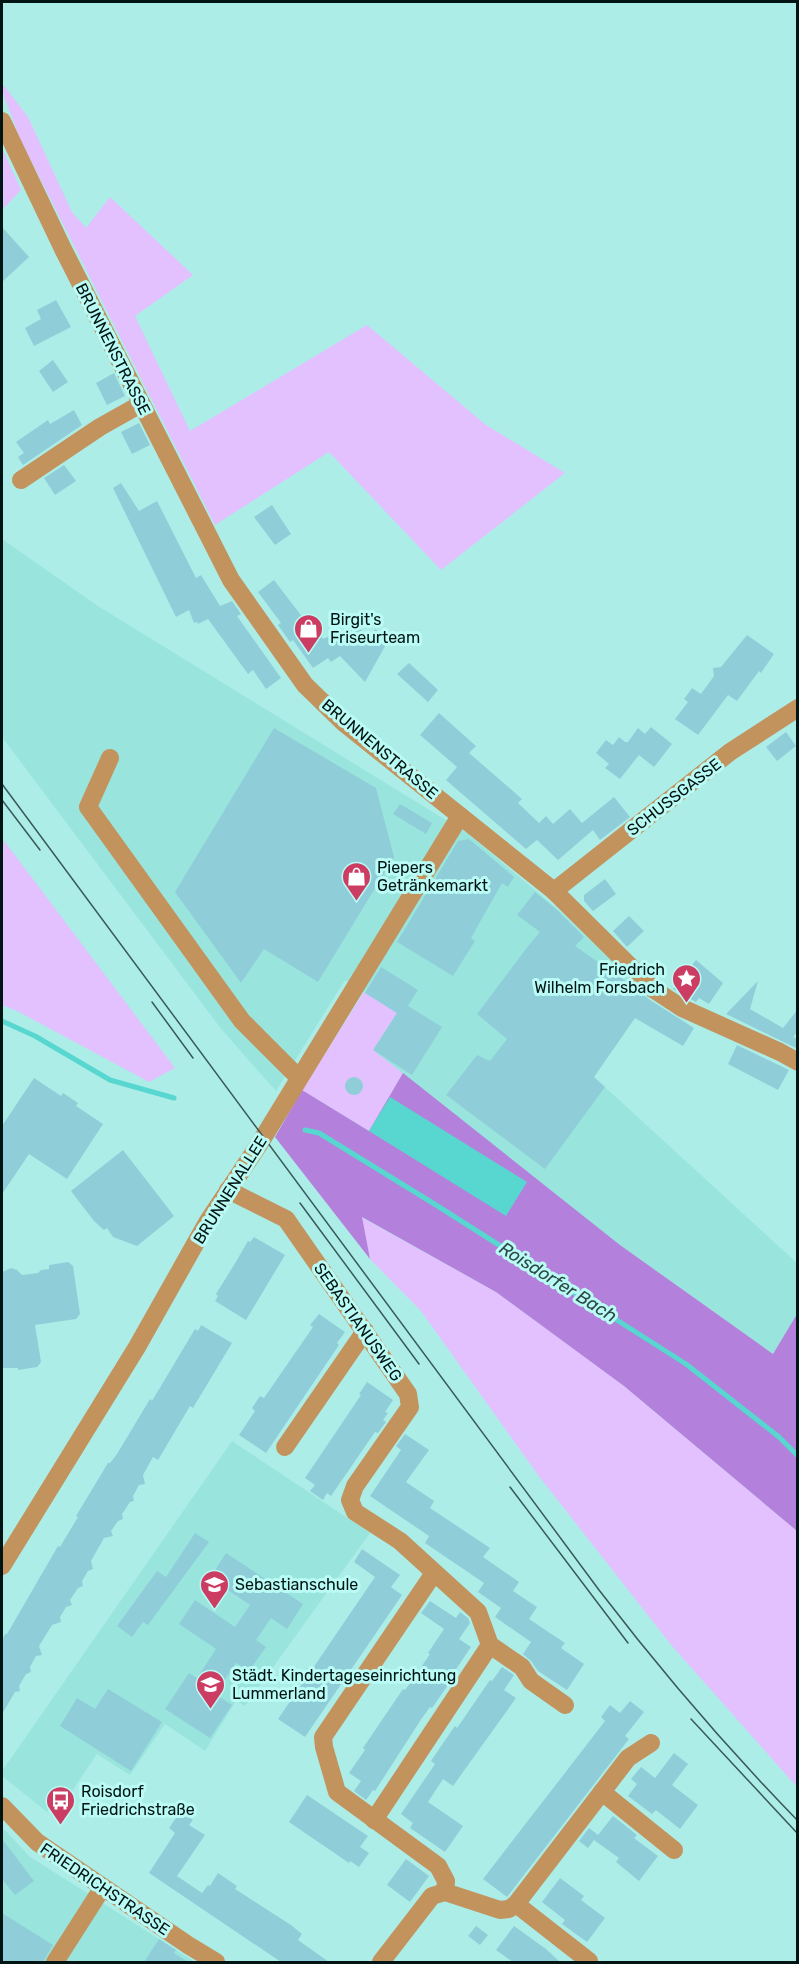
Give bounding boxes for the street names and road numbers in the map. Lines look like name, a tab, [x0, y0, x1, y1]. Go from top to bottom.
street label: BRUNNENSTRASSE	[72, 280, 154, 418]
street label: BRUNNENSTRASSE	[318, 695, 442, 803]
street label: SCHUSSGASSE	[623, 754, 725, 840]
street label: BRUNNENALLEE	[189, 1133, 271, 1247]
street label: SEBASTIANUSWEG	[310, 1259, 406, 1385]
street label: FRIEDRICHSTRASSE	[37, 1839, 173, 1939]

